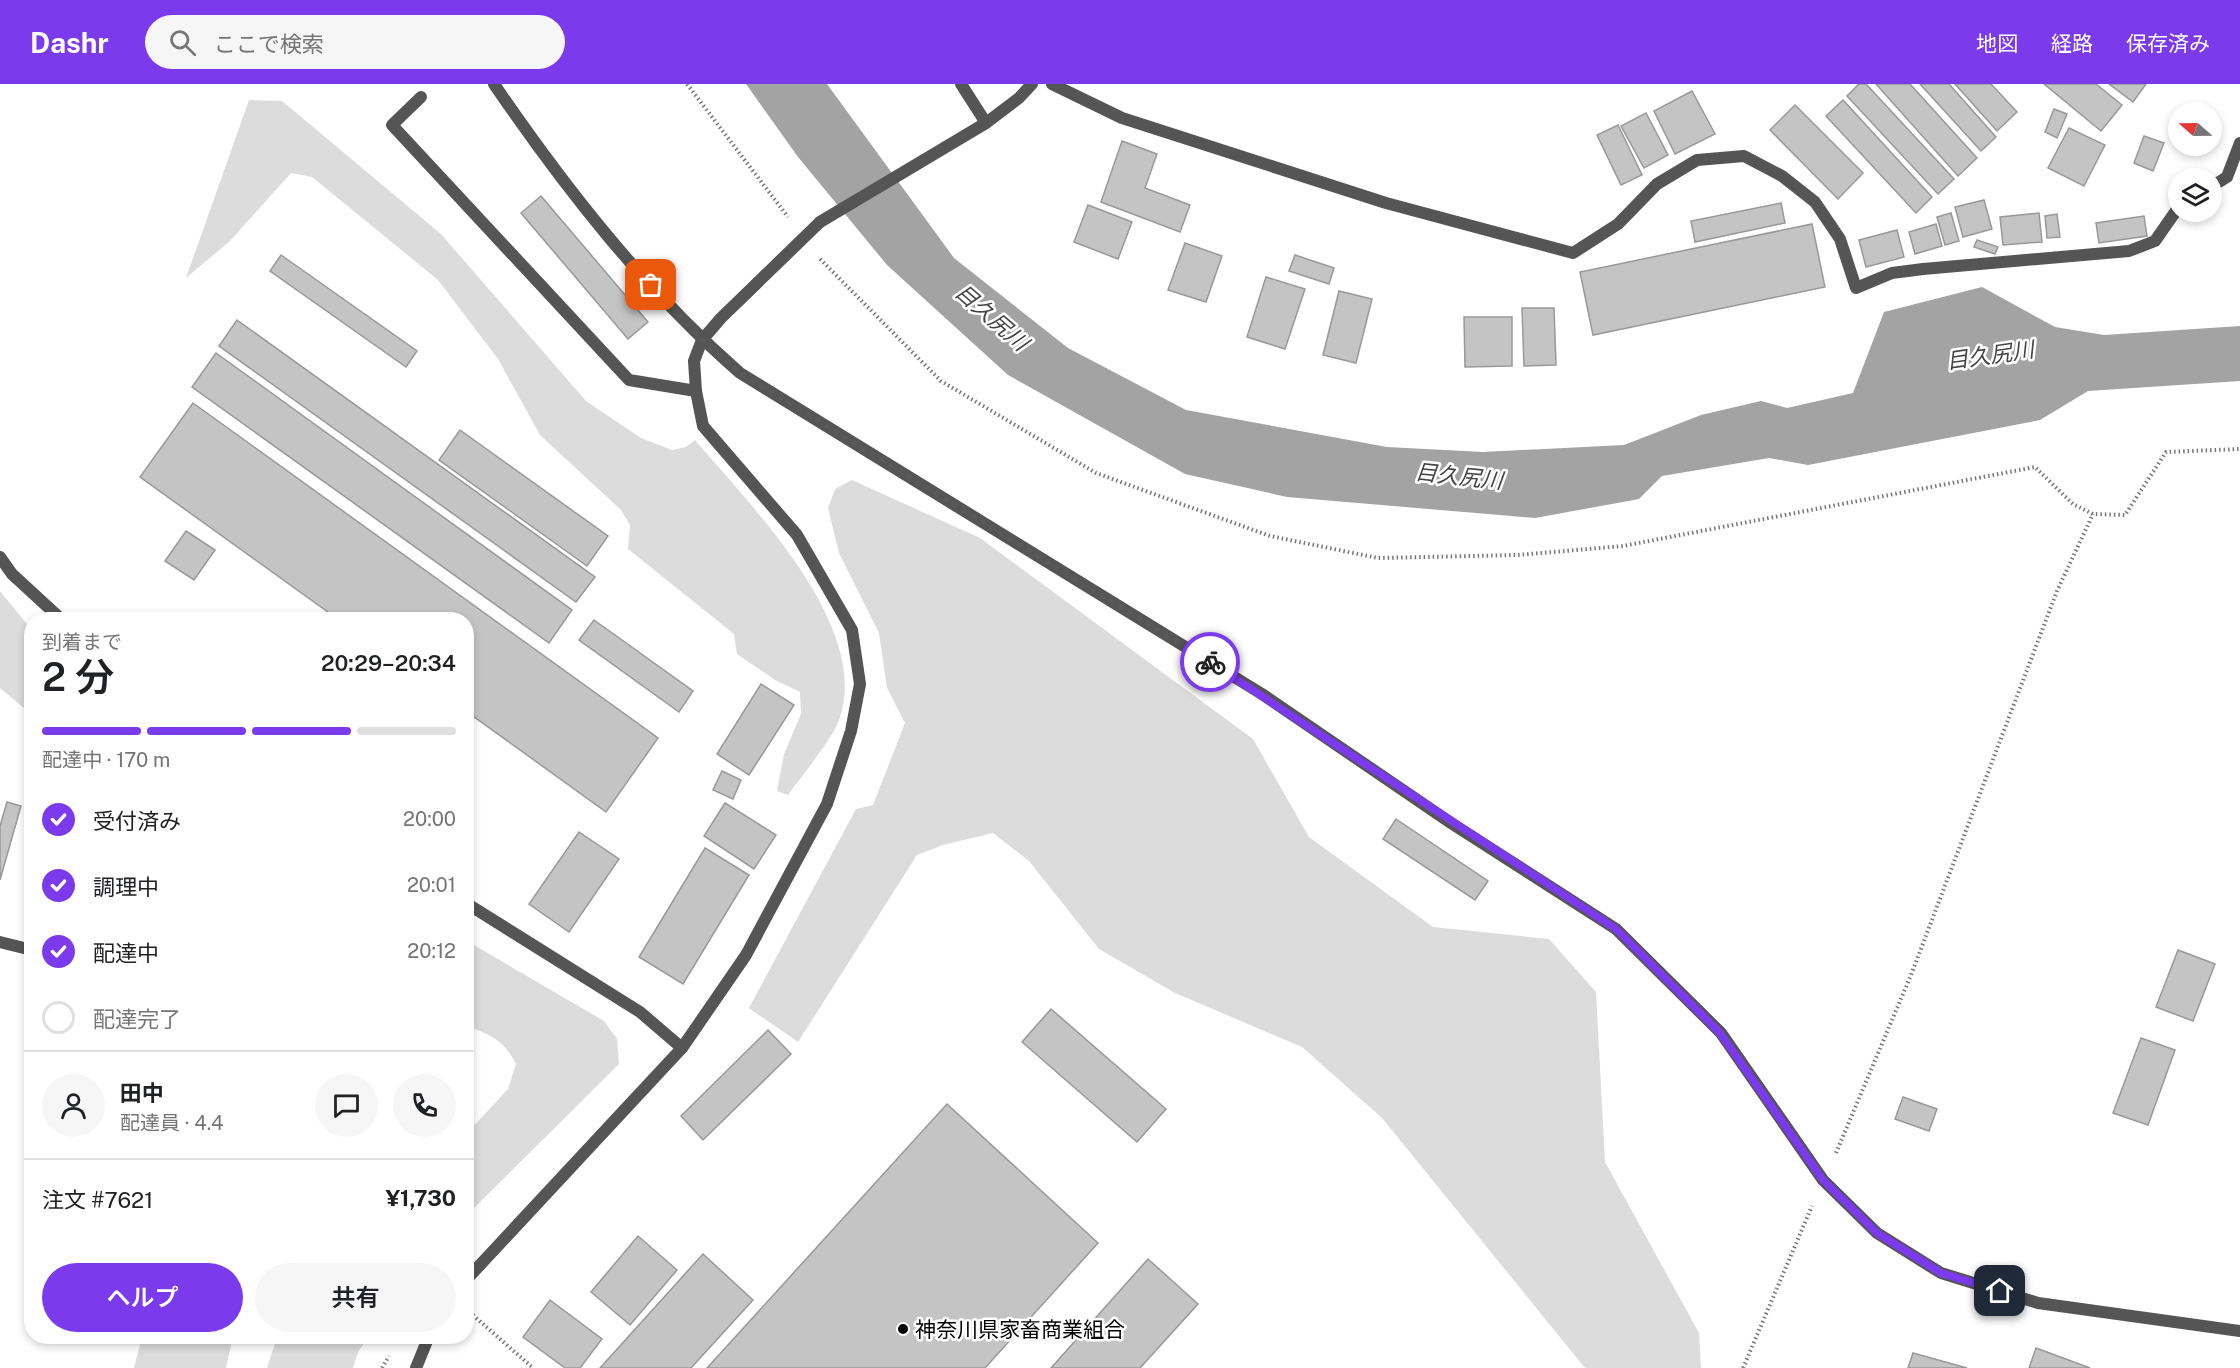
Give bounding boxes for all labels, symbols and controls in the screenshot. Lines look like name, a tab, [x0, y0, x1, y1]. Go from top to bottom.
search box	[145, 15, 565, 69]
text: Dashr	[30, 26, 109, 59]
icon: search	[166, 26, 199, 59]
text: ここで検索	[214, 31, 324, 57]
text: 地図	[1976, 31, 2018, 56]
text: 経路	[2051, 31, 2093, 56]
text: 保存済み	[2126, 31, 2210, 56]
north arrow	[2168, 102, 2222, 156]
map controls	[2168, 102, 2222, 222]
button: layers	[2168, 168, 2222, 222]
pin	[625, 259, 676, 310]
icon: bag	[634, 268, 667, 301]
water label: 目久尻川	[950, 278, 1035, 357]
water label: 目久尻川	[1945, 336, 2037, 374]
water label: 目久尻川	[1414, 458, 1506, 494]
text: 到着まで	[42, 630, 122, 654]
courier	[1180, 632, 1240, 692]
icon: bike	[1194, 646, 1227, 679]
text: 20:29–20:34	[321, 650, 456, 676]
text: 2 分	[42, 654, 114, 700]
text: 配達中 · 170 m	[42, 748, 170, 772]
icon: check	[42, 803, 75, 836]
text: 20:00	[403, 807, 456, 831]
text: 受付済み	[93, 808, 181, 834]
icon: check	[42, 869, 75, 902]
text: 20:01	[407, 873, 456, 897]
text: 調理中	[93, 874, 159, 900]
icon: check	[42, 935, 75, 968]
text: 20:12	[407, 939, 456, 963]
text: 配達中	[93, 940, 159, 966]
text: 配達完了	[93, 1006, 181, 1032]
button: person	[42, 1074, 105, 1137]
button: chat	[315, 1074, 378, 1137]
button: phone	[393, 1074, 456, 1137]
text: 田中	[120, 1080, 164, 1106]
text: 配達員 · 4.4	[120, 1111, 224, 1135]
text: ¥1,730	[385, 1185, 456, 1211]
text: 注文 #7621	[42, 1187, 153, 1213]
button: ヘルプ	[42, 1263, 243, 1332]
button: 共有	[255, 1263, 456, 1332]
pin	[1974, 1265, 2025, 1316]
icon: home	[1983, 1274, 2016, 1307]
place label: 神奈川県家畜商業組合	[915, 1317, 1125, 1342]
marker: 神奈川県家畜商業組合	[896, 1322, 910, 1336]

